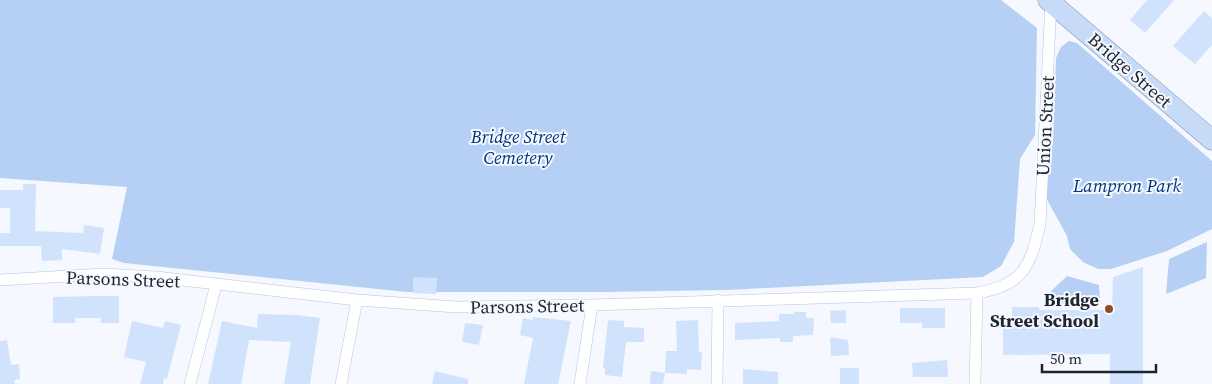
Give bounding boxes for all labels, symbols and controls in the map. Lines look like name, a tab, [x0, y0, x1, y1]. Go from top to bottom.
street label: Bridge Street	[1083, 27, 1177, 113]
street label: Union Street	[1030, 75, 1060, 177]
park label: Bridge Street Cemetery	[470, 124, 566, 170]
park label: Lampron Park	[1072, 173, 1181, 198]
street label: Parsons Street	[65, 265, 181, 293]
place label: Bridge Street School	[990, 287, 1099, 333]
street label: Parsons Street	[470, 293, 584, 319]
marker: Bridge Street School	[1103, 303, 1115, 315]
scale bar	[1042, 342, 1156, 374]
text: 50 m	[1050, 348, 1082, 369]

